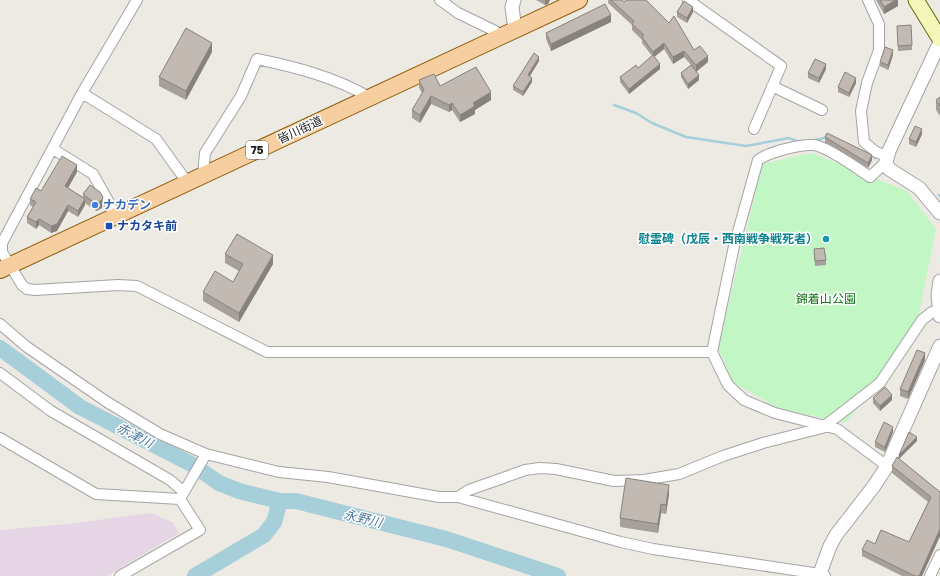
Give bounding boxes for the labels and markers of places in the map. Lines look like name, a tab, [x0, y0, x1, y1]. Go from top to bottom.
place label: ナカデン	[103, 197, 151, 212]
marker: ナカデン	[90, 200, 100, 210]
place label: ナカタキ前	[117, 218, 177, 233]
marker: ナカタキ前	[104, 221, 114, 231]
place label: 慰霊碑（戊辰・西南戦争戦死者）	[638, 231, 818, 246]
marker: 慰霊碑（戊辰・西南戦争戦死者）	[821, 234, 831, 244]

